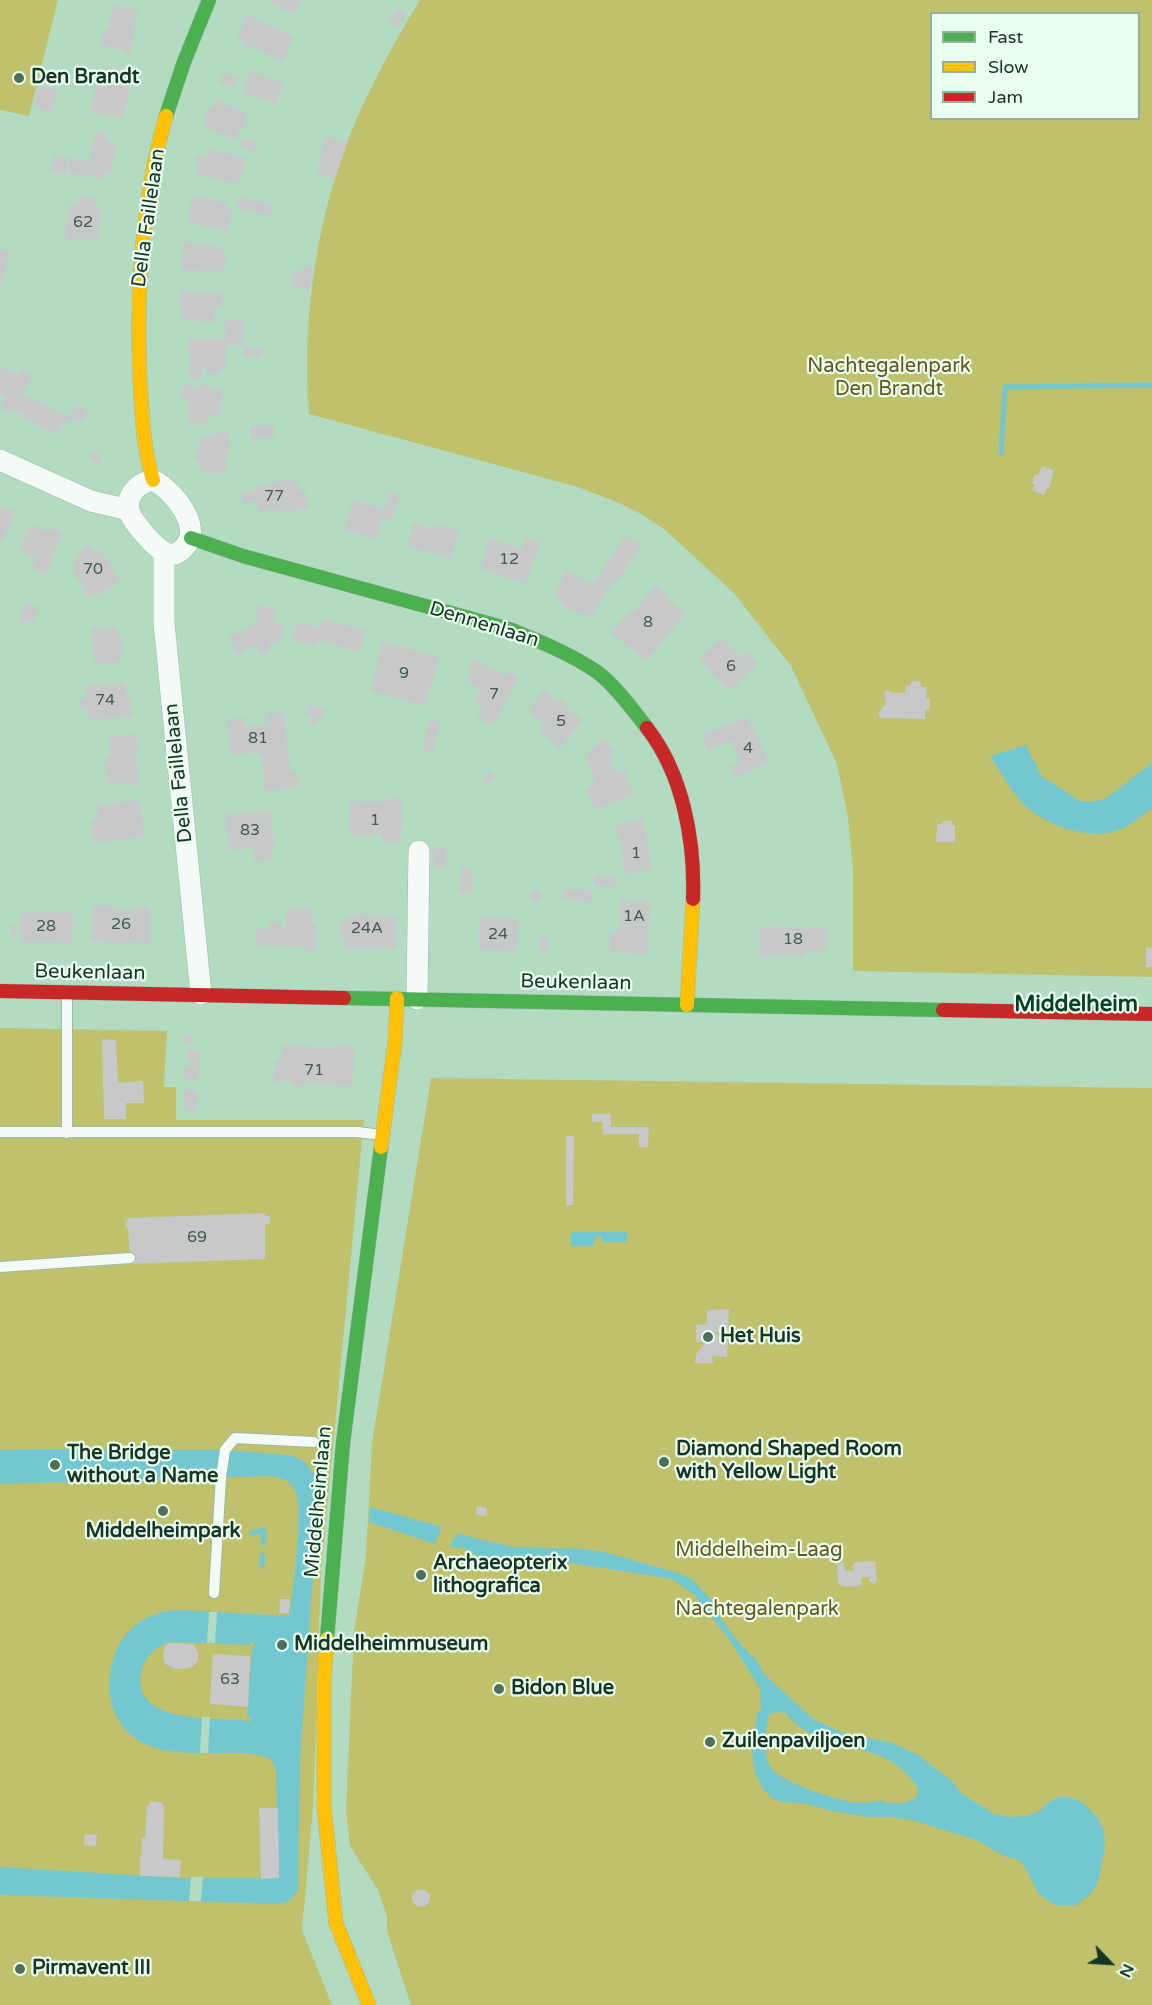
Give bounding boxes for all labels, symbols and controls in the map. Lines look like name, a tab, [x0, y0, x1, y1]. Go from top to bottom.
legend	[930, 12, 1140, 120]
text: Fast	[988, 26, 1023, 48]
text: Slow	[988, 56, 1029, 78]
place label: Den Brandt	[31, 66, 139, 90]
marker: Den Brandt	[12, 71, 26, 85]
text: Jam	[988, 86, 1023, 108]
street label: Della Faillelaan	[127, 147, 171, 289]
house number: 62	[73, 213, 93, 233]
park label: Nachtegalenpark Den Brandt	[807, 355, 971, 402]
house number: 77	[264, 487, 284, 507]
house number: 12	[499, 550, 519, 570]
house number: 70	[83, 560, 103, 580]
street label: Dennenlaan	[426, 597, 542, 653]
house number: 8	[643, 613, 653, 633]
house number: 6	[726, 657, 736, 677]
house number: 9	[399, 664, 409, 684]
house number: 7	[489, 685, 499, 705]
house number: 74	[95, 691, 115, 711]
street label: Della Faillelaan	[160, 702, 198, 844]
house number: 5	[556, 712, 566, 732]
house number: 81	[248, 729, 268, 749]
house number: 4	[743, 739, 753, 759]
house number: 1	[370, 811, 380, 831]
house number: 83	[240, 821, 260, 841]
house number: 1	[631, 844, 641, 864]
house number: 1A	[623, 907, 645, 927]
house number: 26	[111, 915, 131, 935]
house number: 28	[36, 917, 56, 937]
house number: 24A	[351, 919, 383, 939]
house number: 24	[488, 925, 508, 945]
house number: 18	[783, 930, 803, 950]
street label: Beukenlaan	[34, 960, 146, 986]
street label: Beukenlaan	[520, 970, 632, 996]
district label: Middelheim	[1014, 992, 1138, 1018]
house number: 71	[304, 1061, 324, 1081]
house number: 69	[187, 1228, 207, 1248]
place label: Het Huis	[720, 1325, 801, 1349]
marker: Het Huis	[701, 1330, 715, 1344]
street label: Middelheimlaan	[300, 1425, 338, 1579]
place label: Diamond Shaped Room with Yellow Light	[676, 1438, 902, 1485]
place label: The Bridge without a Name	[67, 1442, 218, 1489]
marker: Diamond Shaped Room with Yellow Light	[657, 1455, 671, 1469]
marker: The Bridge without a Name	[48, 1458, 62, 1472]
marker: Middelheimpark	[156, 1504, 170, 1518]
place label: Middelheimpark	[86, 1520, 240, 1544]
park label: Middelheim-Laag	[675, 1539, 843, 1563]
place label: Archaeopterix lithografica	[433, 1552, 568, 1599]
marker: Archaeopterix lithografica	[414, 1568, 428, 1582]
park label: Nachtegalenpark	[675, 1598, 839, 1622]
place label: Middelheimmuseum	[294, 1633, 488, 1657]
marker: Middelheimmuseum	[275, 1638, 289, 1652]
house number: 63	[220, 1670, 240, 1690]
place label: Bidon Blue	[511, 1677, 614, 1701]
marker: Bidon Blue	[492, 1682, 506, 1696]
place label: Zuilenpaviljoen	[722, 1730, 865, 1754]
marker: Zuilenpaviljoen	[703, 1735, 717, 1749]
north arrow	[1080, 1933, 1140, 1993]
place label: Pirmavent III	[32, 1957, 151, 1981]
text: N	[1115, 1961, 1138, 1981]
marker: Pirmavent III	[13, 1962, 27, 1976]

